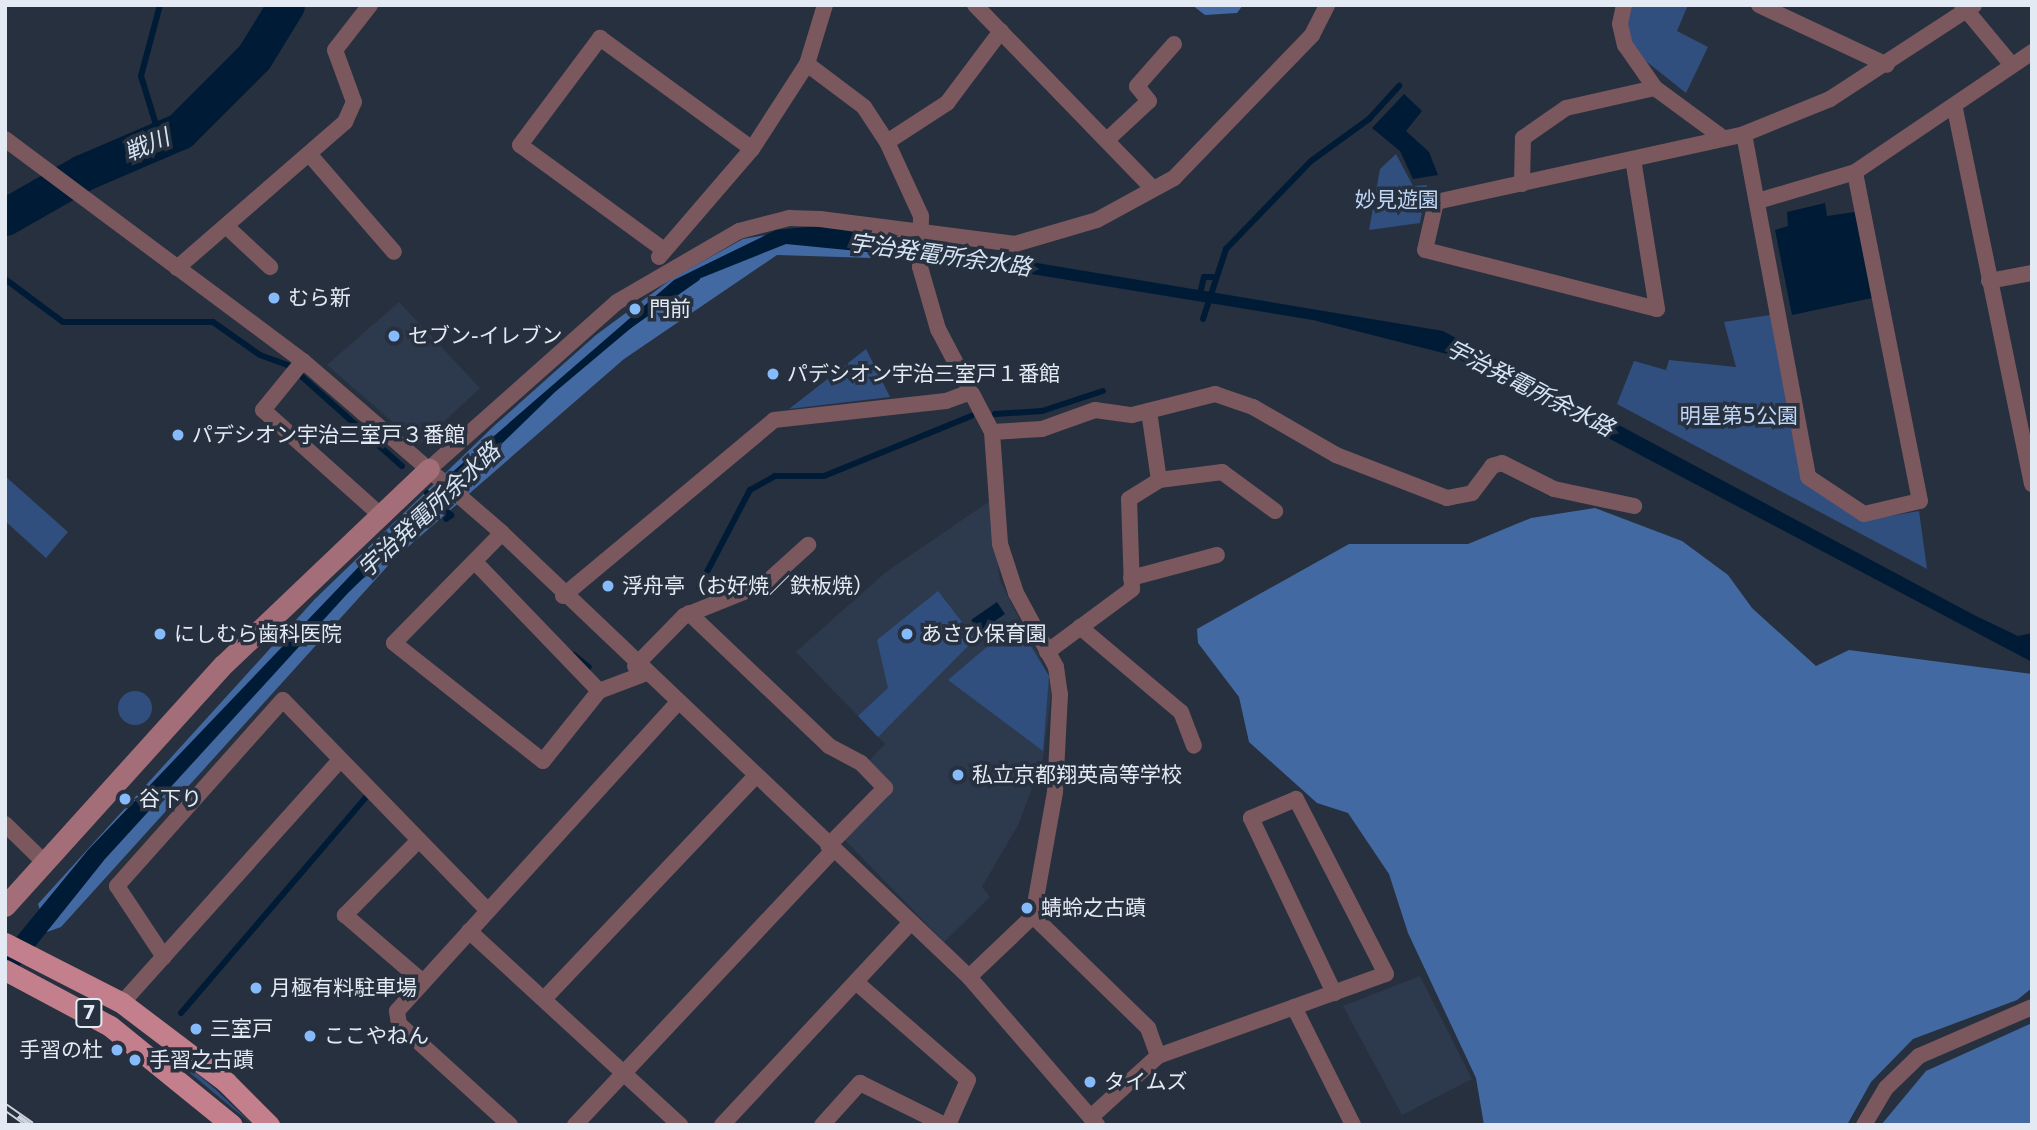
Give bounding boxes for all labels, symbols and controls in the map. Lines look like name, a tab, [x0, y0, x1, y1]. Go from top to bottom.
water label: 戦川	[120, 123, 174, 167]
park label: 妙見遊園	[1355, 187, 1439, 213]
water label: 宇治発電所余水路	[847, 229, 1033, 281]
place label: むら新	[288, 285, 351, 311]
marker: むら新	[266, 290, 282, 306]
place label: 門前	[649, 296, 691, 322]
marker: 門前	[627, 301, 643, 317]
place label: セブン-イレブン	[408, 323, 563, 349]
marker: セブン-イレブン	[386, 328, 402, 344]
water label: 宇治発電所余水路	[1442, 334, 1618, 442]
place label: パデシオン宇治三室戸１番館	[787, 361, 1060, 387]
marker: パデシオン宇治三室戸１番館	[765, 366, 781, 382]
park label: 明星第5公園	[1680, 403, 1798, 429]
place label: パデシオン宇治三室戸３番館	[192, 422, 465, 448]
marker: パデシオン宇治三室戸３番館	[170, 427, 186, 443]
water label: 宇治発電所余水路	[352, 437, 506, 583]
place label: 浮舟亭（お好焼／鉄板焼）	[622, 573, 874, 599]
marker: 浮舟亭（お好焼／鉄板焼）	[600, 578, 616, 594]
place label: にしむら歯科医院	[174, 621, 342, 647]
place label: あさひ保育園	[921, 621, 1047, 647]
marker: にしむら歯科医院	[152, 626, 168, 642]
marker: あさひ保育園	[899, 626, 915, 642]
place label: 私立京都翔英高等学校	[972, 762, 1182, 788]
marker: 私立京都翔英高等学校	[950, 767, 966, 783]
place label: 谷下り	[139, 786, 202, 812]
marker: 谷下り	[117, 791, 133, 807]
place label: 蜻蛉之古蹟	[1041, 895, 1146, 921]
marker: 蜻蛉之古蹟	[1019, 900, 1035, 916]
place label: 月極有料駐車場	[270, 975, 417, 1001]
marker: 月極有料駐車場	[248, 980, 264, 996]
road number: 7	[75, 998, 103, 1028]
place label: 三室戸	[210, 1016, 273, 1042]
marker: 三室戸	[188, 1021, 204, 1037]
place label: ここやねん	[324, 1023, 429, 1049]
marker: ここやねん	[302, 1028, 318, 1044]
place label: 手習の杜	[19, 1037, 103, 1063]
marker: 手習の杜	[109, 1042, 125, 1058]
place label: 手習之古蹟	[149, 1047, 254, 1073]
marker: 手習之古蹟	[127, 1052, 143, 1068]
place label: タイムズ	[1104, 1069, 1188, 1095]
marker: タイムズ	[1082, 1074, 1098, 1090]

